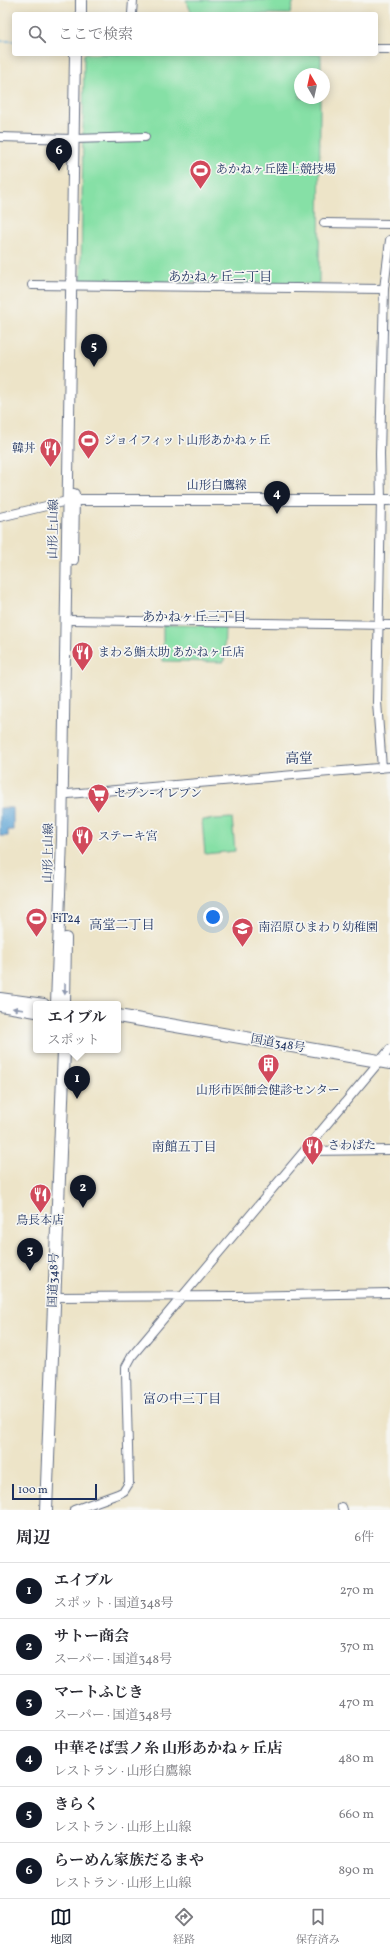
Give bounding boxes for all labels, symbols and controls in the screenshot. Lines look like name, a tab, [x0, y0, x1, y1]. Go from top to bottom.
search box	[12, 12, 378, 56]
icon: search	[26, 23, 48, 45]
text: ここで検索	[58, 25, 133, 46]
north arrow	[294, 68, 330, 104]
pin: 6	[46, 138, 72, 171]
sports icon: あかねヶ丘陸上競技場	[188, 157, 214, 190]
place label: あかねヶ丘陸上競技場	[216, 162, 336, 178]
district label: あかねヶ丘二丁目	[168, 269, 272, 287]
pin: 5	[81, 334, 107, 367]
sports icon: ジョイフィット山形あかねヶ丘	[76, 428, 102, 461]
place label: ジョイフィット山形あかねヶ丘	[104, 433, 270, 449]
restaurant icon: 韓丼	[38, 436, 64, 469]
place label: 韓丼	[12, 441, 36, 457]
street label: 山形白鷹線	[187, 478, 247, 494]
pin: 4	[264, 481, 290, 514]
street label: 山形上山線	[45, 499, 63, 559]
district label: あかねヶ丘三丁目	[142, 609, 246, 627]
restaurant icon: まわる鮨太助 あかねヶ丘店	[70, 640, 96, 673]
place label: まわる鮨太助 あかねヶ丘店	[98, 645, 244, 661]
district label: 高堂	[285, 750, 313, 769]
supermarket icon: セブン-イレブン	[86, 781, 112, 814]
place label: セブン-イレブン	[114, 786, 202, 802]
street label: 山形上山線	[40, 823, 58, 883]
restaurant icon: ステーキ宮	[69, 824, 95, 857]
place label: ステーキ宮	[98, 829, 158, 845]
sports icon: FiT24	[23, 906, 49, 939]
your location	[203, 907, 223, 927]
place label: FiT24	[52, 911, 81, 927]
school or university icon: 南沼原ひまわり幼稚園	[229, 915, 255, 948]
district label: 高堂二丁目	[89, 917, 155, 935]
place label: 南沼原ひまわり幼稚園	[258, 920, 378, 936]
one-way arrow	[62, 983, 68, 996]
popup	[33, 1001, 121, 1053]
one-way arrow	[12, 1006, 24, 1012]
text: エイブル	[48, 1008, 106, 1029]
street label: 国道348号	[249, 1031, 307, 1057]
text: スポット	[48, 1032, 100, 1050]
building icon: 山形市医師会健診センター	[255, 1051, 281, 1084]
pin: 1	[64, 1066, 90, 1099]
place label: 山形市医師会健診センター	[196, 1083, 340, 1099]
restaurant icon: さわばた	[300, 1133, 326, 1166]
place label: さわばた	[328, 1138, 376, 1154]
district label: 南館五丁目	[151, 1139, 217, 1157]
pin: 2	[70, 1175, 96, 1208]
restaurant icon: 鳥長本店	[27, 1181, 53, 1214]
place label: 鳥長本店	[16, 1213, 64, 1229]
pin: 3	[17, 1238, 43, 1271]
street label: 国道348号	[45, 1252, 63, 1308]
district label: 富の中三丁目	[143, 1391, 221, 1409]
scale bar	[12, 1482, 97, 1501]
text: 100 m	[18, 1483, 48, 1498]
text: 周辺	[16, 1527, 50, 1550]
text: 6件	[354, 1529, 374, 1547]
text: エイブル	[54, 1571, 113, 1592]
text: 1	[26, 1582, 32, 1600]
text: 270 m	[340, 1582, 374, 1600]
text: スポット · 国道348号	[54, 1595, 174, 1613]
text: サトー商会	[54, 1627, 129, 1648]
text: 2	[26, 1638, 32, 1656]
text: 370 m	[340, 1638, 374, 1656]
text: スーパー · 国道348号	[54, 1651, 172, 1669]
text: マートふじき	[54, 1683, 143, 1704]
text: 3	[26, 1694, 32, 1712]
text: 470 m	[339, 1694, 374, 1712]
text: スーパー · 国道348号	[54, 1707, 172, 1725]
text: 中華そば雲ノ糸 山形あかねヶ丘店	[54, 1739, 282, 1760]
text: 4	[25, 1750, 33, 1768]
text: 480 m	[338, 1750, 374, 1768]
text: レストラン · 山形白鷹線	[54, 1763, 191, 1781]
text: きらく	[54, 1795, 99, 1816]
text: 5	[26, 1806, 32, 1824]
text: 660 m	[339, 1806, 374, 1824]
text: レストラン · 山形上山線	[54, 1819, 191, 1837]
text: らーめん家族だるまや	[54, 1851, 204, 1872]
text: 6	[25, 1862, 33, 1880]
text: 890 m	[338, 1862, 374, 1880]
text: レストラン · 山形上山線	[54, 1875, 191, 1893]
tab: 地図	[50, 1906, 72, 1948]
tab: 経路	[173, 1906, 195, 1948]
tab: 保存済み	[296, 1906, 340, 1948]

